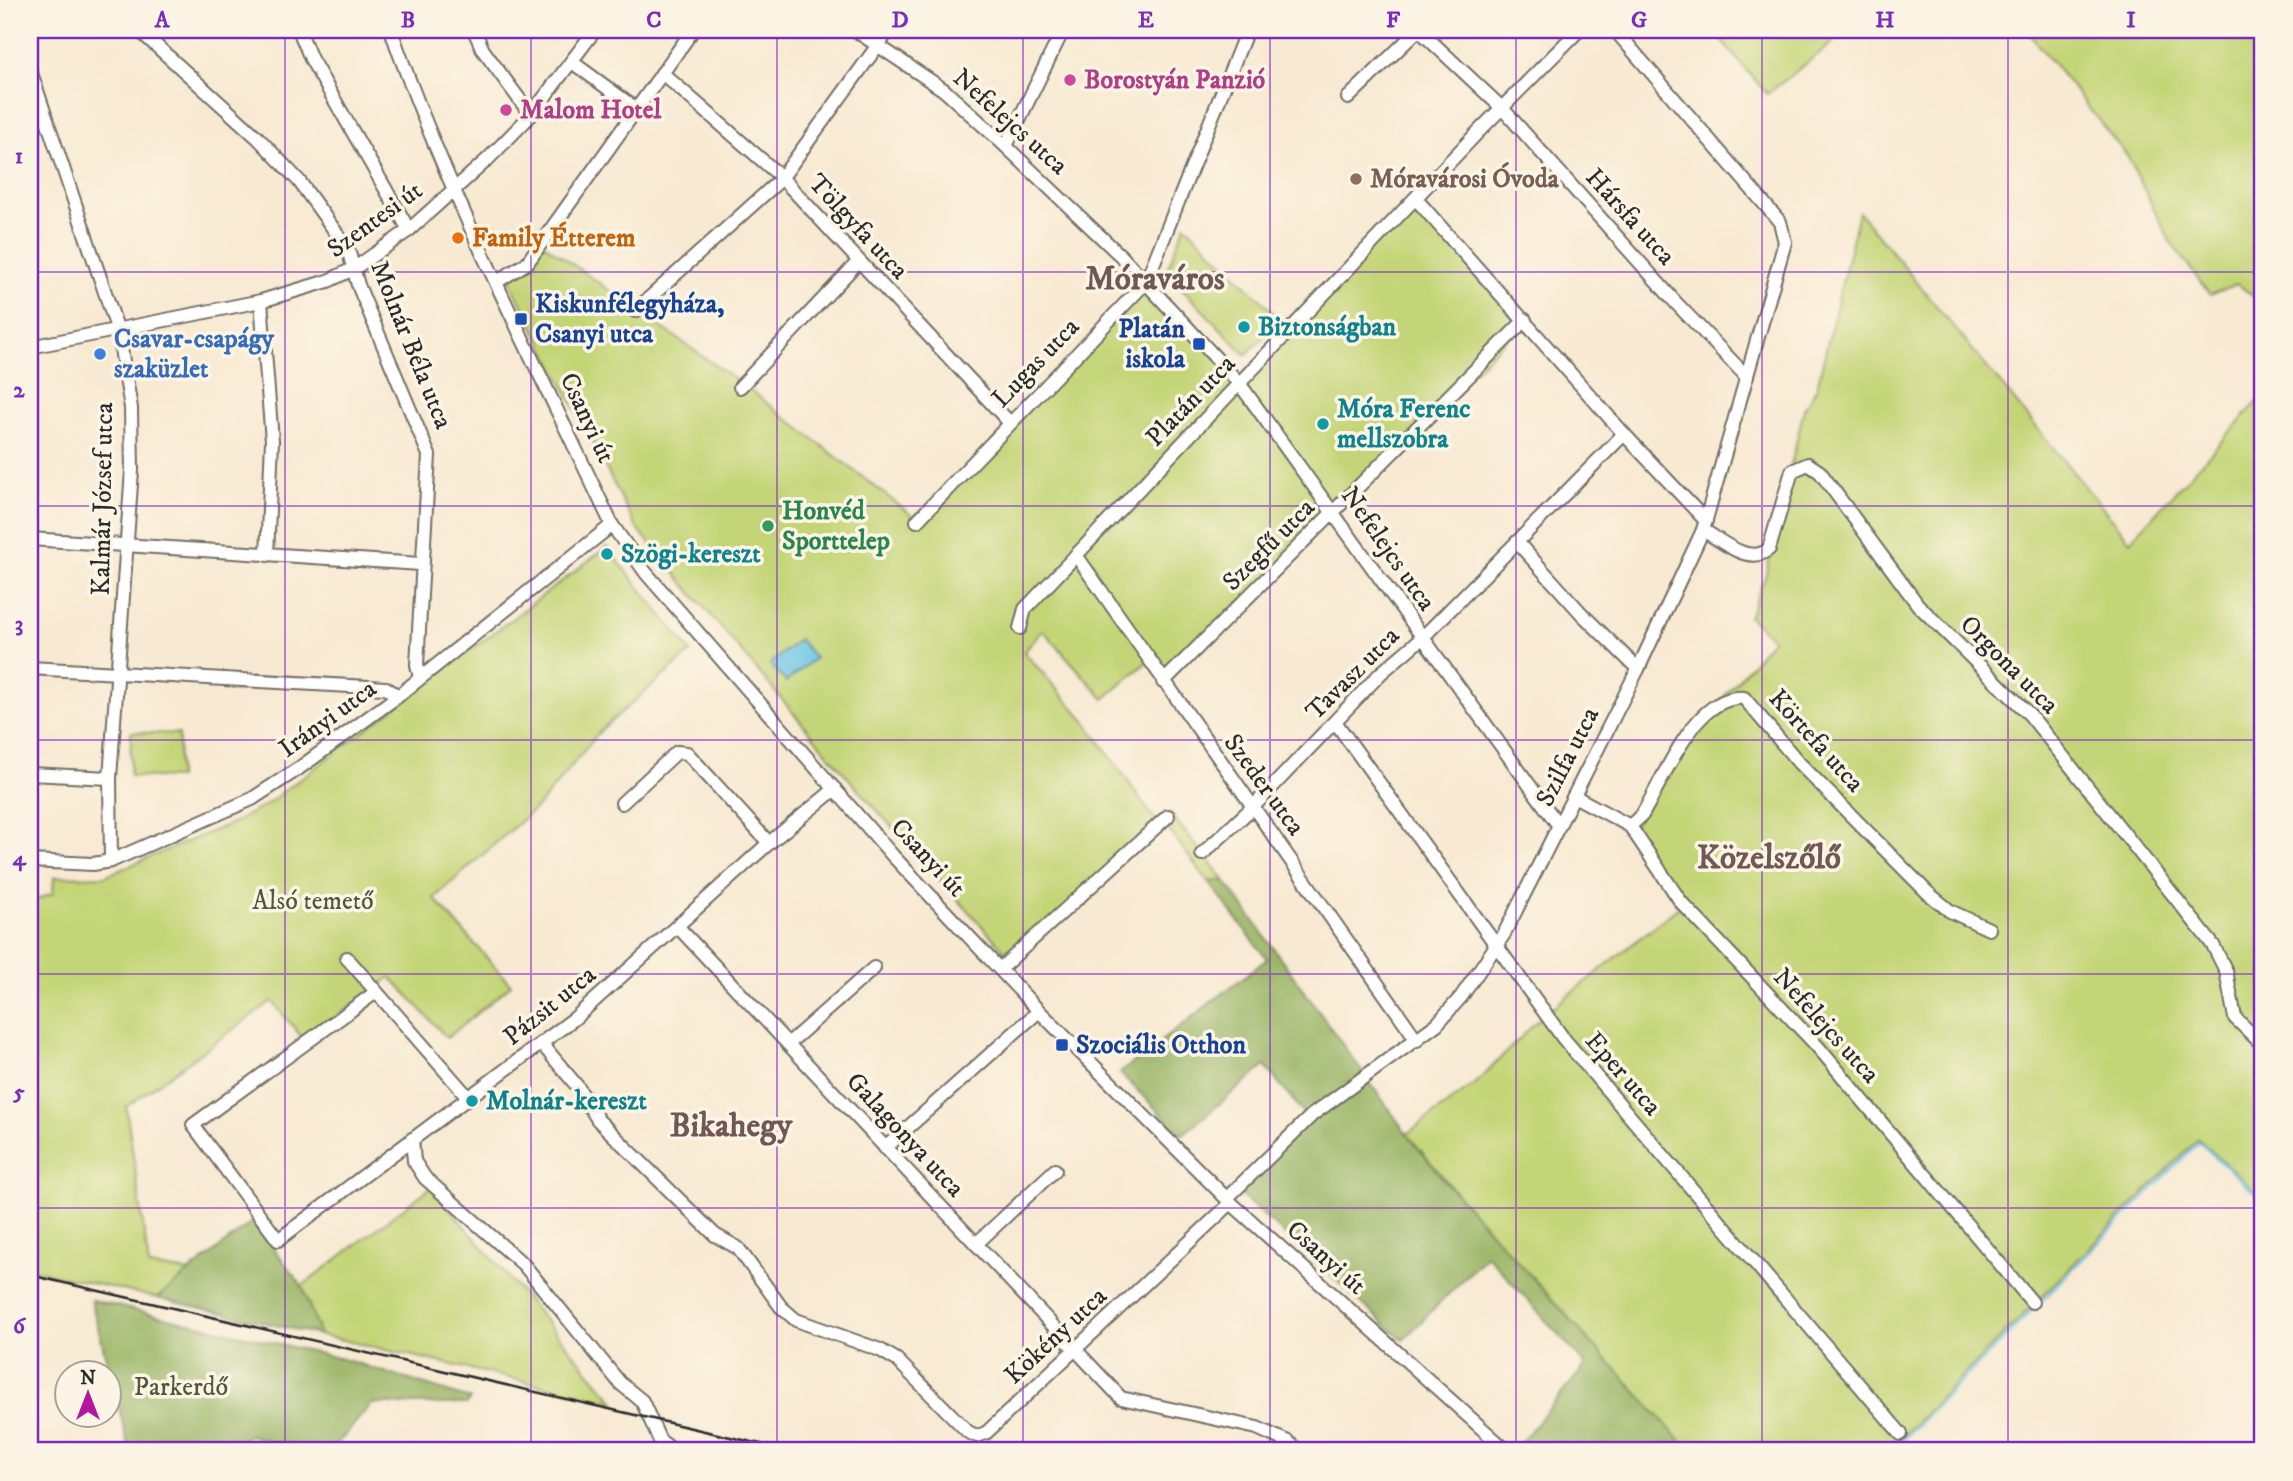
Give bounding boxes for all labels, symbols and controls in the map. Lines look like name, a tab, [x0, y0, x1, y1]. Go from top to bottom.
text: A	[154, 6, 171, 35]
text: B	[401, 6, 415, 35]
text: C	[646, 6, 662, 35]
text: D	[891, 6, 909, 35]
text: E	[1138, 6, 1154, 35]
text: F	[1386, 6, 1401, 35]
text: G	[1631, 6, 1647, 35]
text: H	[1875, 6, 1895, 35]
text: I	[2126, 6, 2136, 35]
street label: Nefelejcs utca	[945, 62, 1075, 182]
place label: Borostyán Panzió	[1084, 64, 1266, 97]
marker: Borostyán Panzió	[1062, 72, 1078, 88]
place label: Malom Hotel	[520, 94, 662, 127]
marker: Malom Hotel	[498, 102, 514, 118]
text: 1	[15, 142, 23, 171]
place label: Móravárosi Óvoda	[1370, 162, 1560, 196]
street label: Hársfa utca	[1578, 162, 1682, 272]
street label: Tölgyfa utca	[801, 167, 915, 287]
marker: Móravárosi Óvoda	[1348, 171, 1364, 187]
street label: Szentesi út	[321, 174, 429, 266]
place label: Family Étterem	[472, 221, 636, 255]
marker: Family Étterem	[450, 230, 466, 246]
street label: Molnár Béla utca	[362, 256, 460, 434]
district label: Móraváros	[1085, 259, 1225, 300]
place label: Kiskunfélegyháza, Csanyi utca	[535, 288, 724, 351]
marker: Kiskunfélegyháza, Csanyi utca	[513, 311, 529, 327]
street label: Lugas utca	[985, 311, 1087, 415]
place label: Biztonságban	[1258, 311, 1396, 344]
place label: Platán iskola	[1118, 313, 1186, 376]
marker: Biztonságban	[1236, 319, 1252, 335]
place label: Csavar-csapágy szaküzlet	[114, 323, 275, 386]
marker: Platán iskola	[1191, 336, 1207, 352]
marker: Csavar-csapágy szaküzlet	[92, 346, 108, 362]
street label: Platán utca	[1139, 348, 1243, 454]
street label: Csanyi út	[552, 368, 622, 468]
text: 2	[13, 376, 25, 405]
place label: Móra Ferenc mellszobra	[1337, 393, 1470, 456]
street label: Kalmár József utca	[85, 402, 121, 596]
marker: Móra Ferenc mellszobra	[1315, 416, 1331, 432]
street label: Nefelejcs utca	[1333, 481, 1443, 617]
street label: Szegfű utca	[1216, 492, 1322, 598]
place label: Honvéd Sporttelep	[782, 495, 890, 558]
marker: Honvéd Sporttelep	[760, 518, 776, 534]
place label: Szögi-kereszt	[621, 538, 761, 571]
marker: Szögi-kereszt	[599, 546, 615, 562]
street label: Orgona utca	[1953, 609, 2065, 721]
text: 3	[15, 610, 23, 639]
street label: Tavasz utca	[1299, 620, 1407, 728]
street label: Irányi utca	[273, 673, 383, 765]
street label: Körtefa utca	[1761, 683, 1871, 799]
street label: Szilfa utca	[1529, 702, 1607, 812]
street label: Szeder utca	[1216, 728, 1312, 842]
street label: Csanyi út	[883, 812, 973, 904]
district label: Közelszőlő	[1697, 838, 1842, 879]
text: 4	[12, 844, 27, 873]
park label: Alsó temető	[252, 885, 374, 918]
street label: Pázsit utca	[497, 959, 603, 1053]
street label: Nefelejcs utca	[1766, 961, 1886, 1091]
street label: Eper utca	[1578, 1025, 1668, 1123]
place label: Szociális Otthon	[1076, 1029, 1246, 1062]
marker: Szociális Otthon	[1054, 1037, 1070, 1053]
street label: Galagonya utca	[839, 1066, 971, 1204]
text: 5	[12, 1078, 25, 1107]
place label: Molnár-kereszt	[486, 1085, 647, 1118]
marker: Molnár-kereszt	[464, 1093, 480, 1109]
district label: Bikahegy	[670, 1106, 794, 1147]
street label: Csanyi út	[1279, 1214, 1373, 1302]
street label: Kökény utca	[998, 1280, 1114, 1392]
text: 6	[13, 1312, 27, 1341]
north arrow	[52, 1358, 122, 1428]
text: N	[80, 1367, 96, 1390]
park label: Parkerdő	[134, 1371, 229, 1404]

